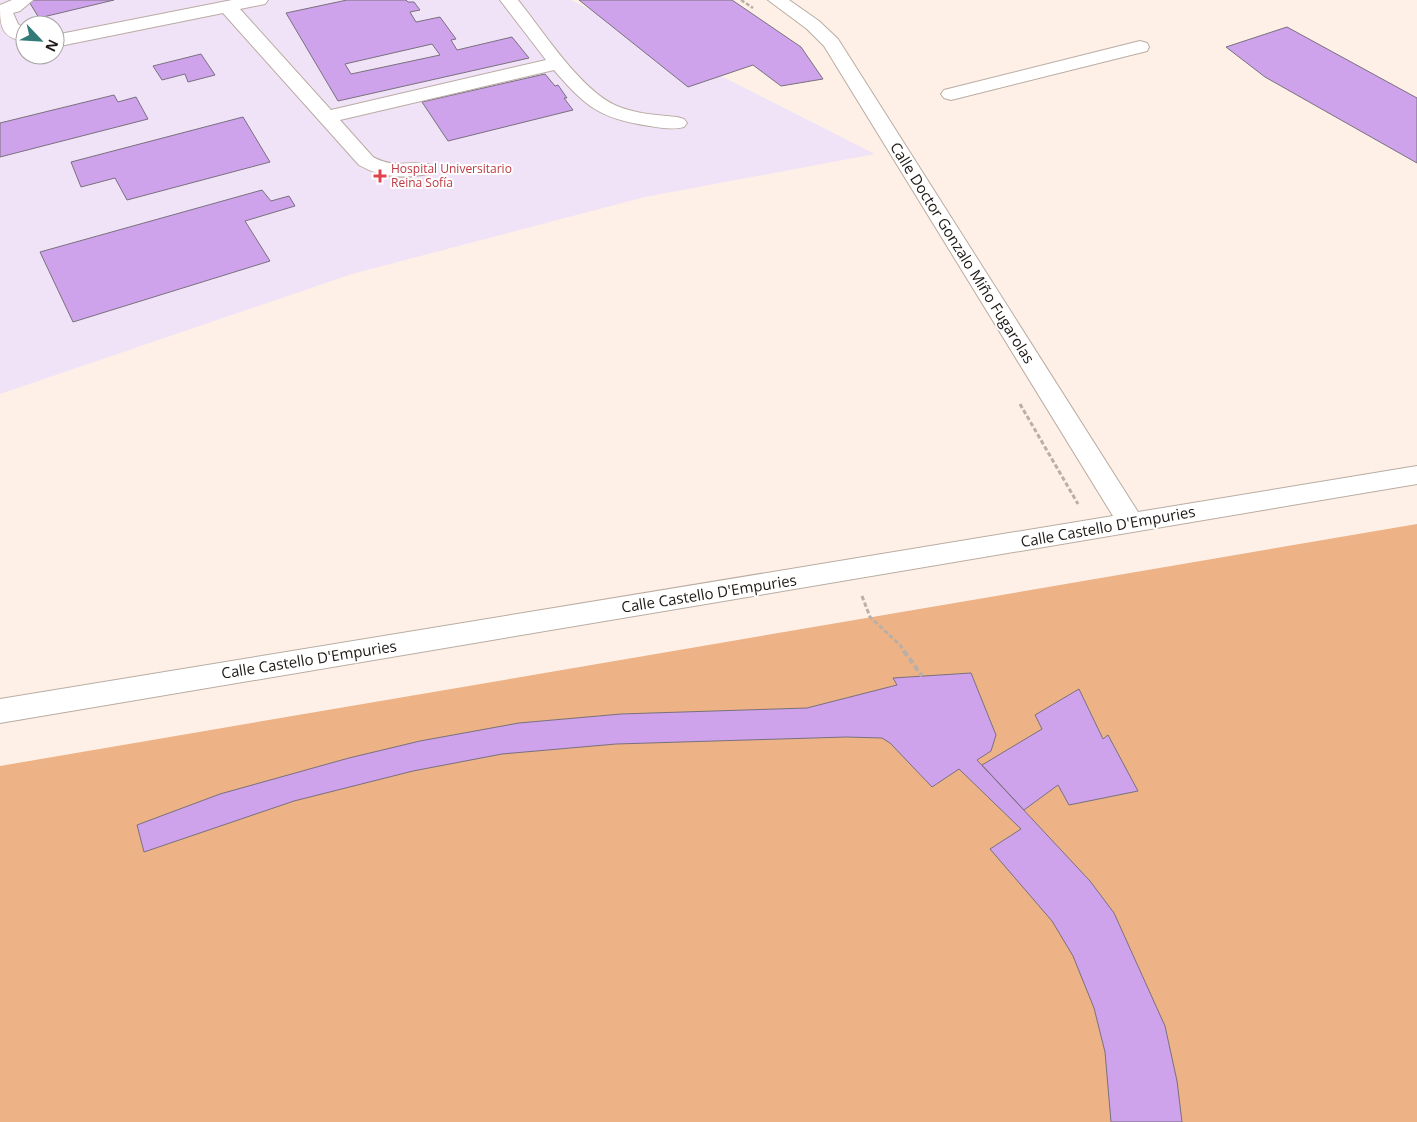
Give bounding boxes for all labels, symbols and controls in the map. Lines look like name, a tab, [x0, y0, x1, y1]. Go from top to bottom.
north arrow	[15, 15, 65, 65]
text: N	[41, 37, 63, 55]
street label: Calle Doctor Gonzalo Miño Fugarolas	[886, 138, 1040, 367]
place label: Hospital Universitario Reina Sofía	[391, 160, 512, 191]
marker: Hospital Universitario Reina Sofía	[373, 169, 387, 183]
street label: Calle Castello D'Empuries	[1019, 501, 1197, 551]
street label: Calle Castello D'Empuries	[620, 569, 798, 617]
street label: Calle Castello D'Empuries	[220, 635, 398, 683]

